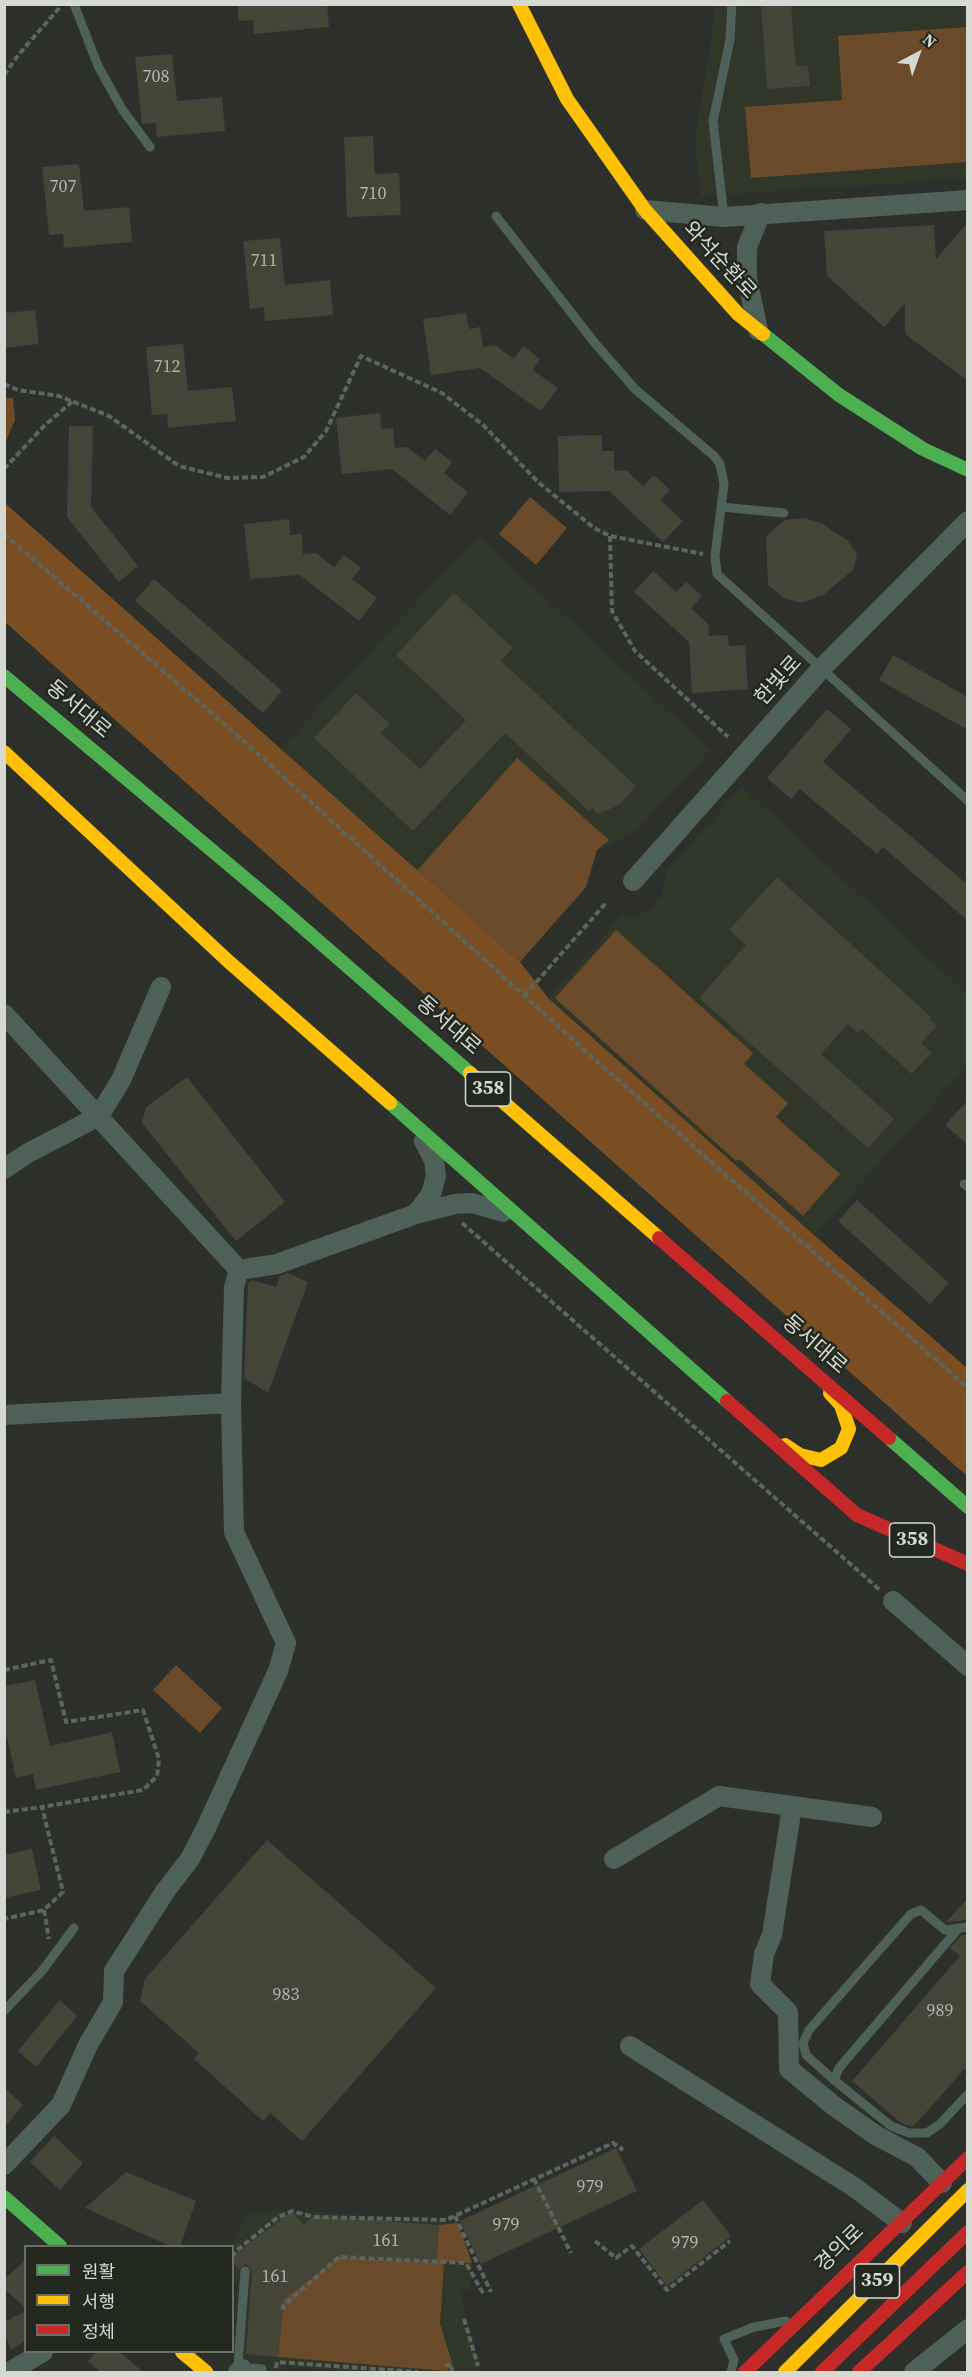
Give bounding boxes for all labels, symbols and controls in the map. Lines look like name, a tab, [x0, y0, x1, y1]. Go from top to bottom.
north arrow	[888, 24, 948, 84]
text: N	[918, 28, 941, 53]
house number: 708	[143, 66, 169, 88]
house number: 707	[50, 176, 76, 198]
house number: 710	[360, 183, 386, 205]
street label: 와석순환로	[677, 217, 761, 305]
house number: 711	[251, 250, 277, 272]
house number: 712	[154, 356, 180, 378]
street label: 한빛로	[750, 651, 808, 711]
street label: 동서대로	[40, 676, 116, 744]
street label: 동서대로	[411, 991, 485, 1061]
road number: 358	[466, 1072, 510, 1106]
street label: 동서대로	[777, 1310, 851, 1380]
road number: 358	[890, 1523, 934, 1557]
house number: 983	[273, 1984, 299, 2006]
house number: 989	[927, 2000, 953, 2022]
house number: 979	[577, 2176, 603, 2198]
house number: 979	[493, 2214, 519, 2236]
street label: 경의로	[810, 2220, 870, 2278]
house number: 161	[373, 2230, 399, 2252]
house number: 979	[672, 2232, 698, 2254]
legend	[24, 2245, 234, 2353]
text: 원활	[82, 2259, 115, 2284]
road number: 359	[854, 2264, 900, 2298]
house number: 161	[262, 2266, 288, 2288]
text: 서행	[82, 2289, 115, 2314]
text: 정체	[82, 2319, 115, 2344]

